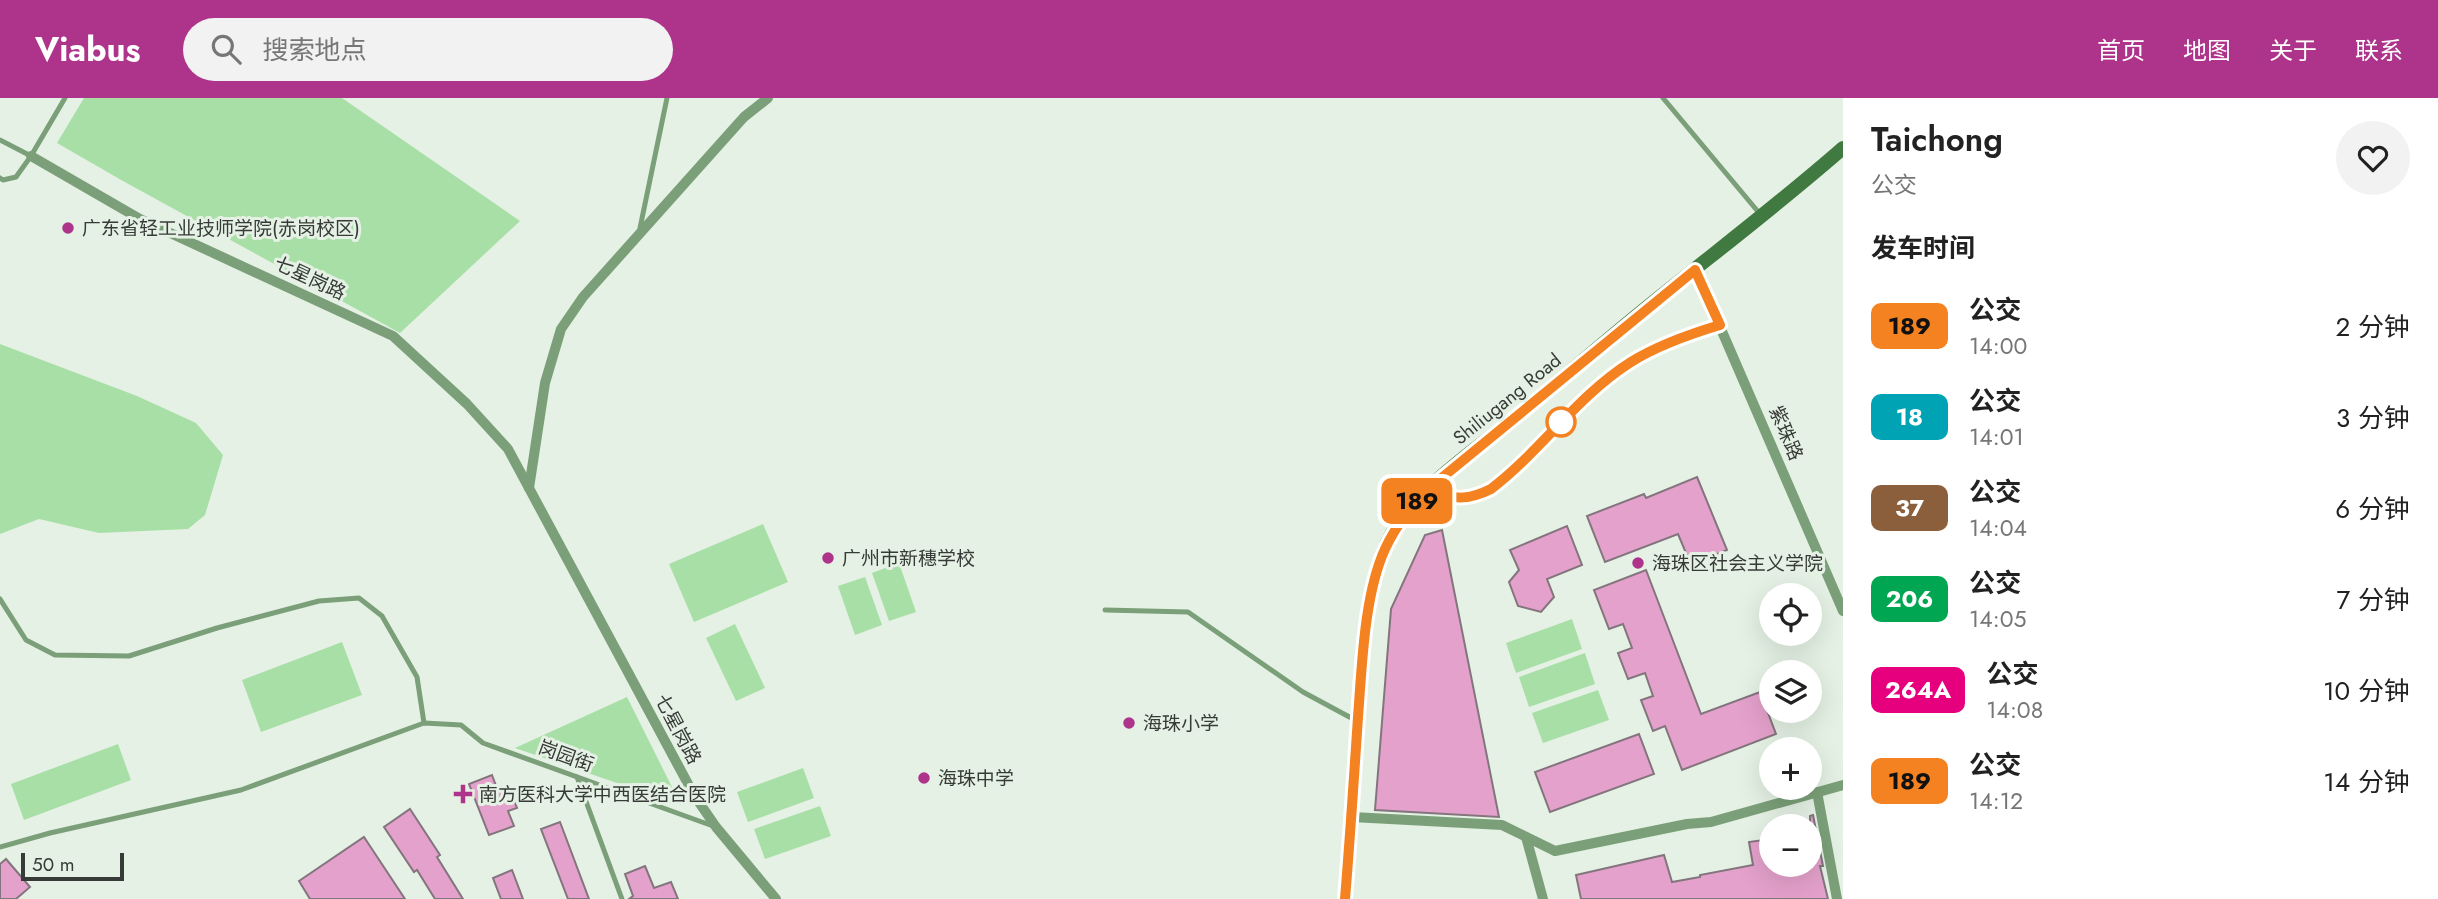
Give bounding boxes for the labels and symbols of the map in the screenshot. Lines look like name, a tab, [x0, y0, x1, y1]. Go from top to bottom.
place label: 广东省轻工业技师学院(赤岗校区)	[82, 215, 360, 242]
marker: 广东省轻工业技师学院(赤岗校区)	[60, 220, 76, 236]
street label: 七星岗路	[270, 250, 350, 306]
street label: Shiliugang Road	[1447, 347, 1567, 451]
street label: 紫珠路	[1762, 401, 1810, 465]
unlabelled marker	[1546, 407, 1576, 437]
line badge: 189	[1377, 478, 1457, 524]
place label: 广州市新穗学校	[842, 545, 975, 572]
marker: 广州市新穗学校	[820, 550, 836, 566]
place label: 海珠区社会主义学院	[1652, 550, 1823, 577]
marker: 海珠区社会主义学院	[1630, 555, 1646, 571]
street label: 七星岗路	[648, 689, 708, 769]
place label: 海珠小学	[1143, 710, 1219, 737]
marker: 海珠小学	[1121, 715, 1137, 731]
street label: 岗园街	[535, 734, 597, 778]
place label: 海珠中学	[938, 765, 1014, 792]
marker: 海珠中学	[916, 770, 932, 786]
place label: 南方医科大学中西医结合医院	[479, 781, 726, 808]
marker: 南方医科大学中西医结合医院	[453, 784, 473, 804]
scale bar	[21, 850, 124, 882]

